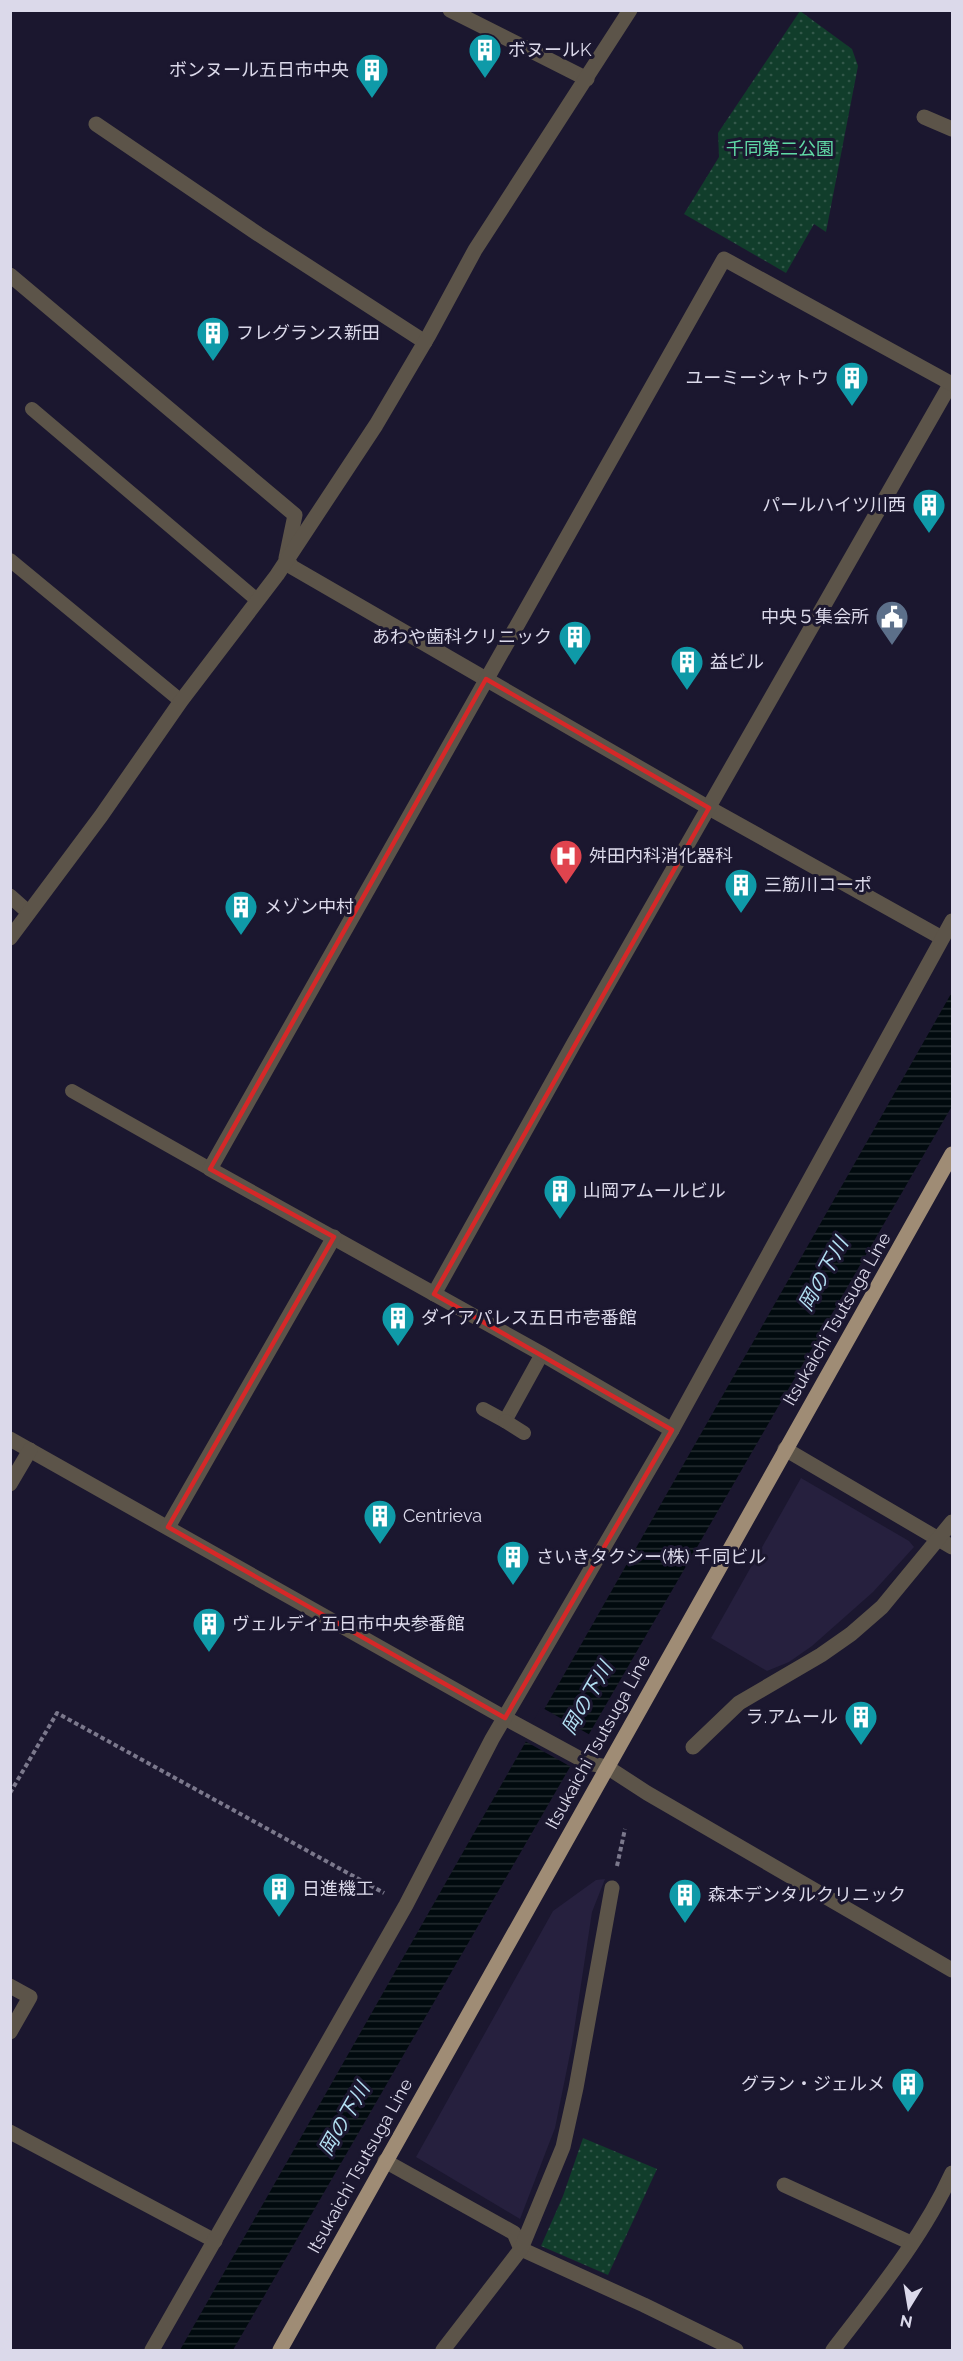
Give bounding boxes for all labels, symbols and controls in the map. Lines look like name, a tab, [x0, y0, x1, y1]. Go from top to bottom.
building icon: ボヌールK	[467, 32, 503, 79]
place label: ボヌールK	[508, 39, 592, 60]
building icon: ボンヌール五日市中央	[354, 52, 390, 99]
place label: ボンヌール五日市中央	[169, 59, 349, 80]
park label: 千同第二公園	[726, 138, 834, 159]
building icon: フレグランス新田	[195, 315, 231, 362]
place label: フレグランス新田	[236, 322, 380, 343]
building icon: ユーミーシャトウ	[834, 360, 870, 407]
place label: ユーミーシャトウ	[685, 367, 829, 388]
building icon: パールハイツ川西	[911, 487, 947, 534]
place label: パールハイツ川西	[762, 494, 906, 515]
public building icon: 中央５集会所	[874, 599, 910, 646]
place label: 中央５集会所	[761, 606, 869, 627]
building icon: あわや歯科クリニック	[557, 619, 593, 666]
place label: あわや歯科クリニック	[372, 626, 552, 647]
building icon: 益ビル	[669, 644, 705, 691]
place label: 益ビル	[710, 651, 764, 672]
hospital icon: 舛田内科消化器科	[548, 838, 584, 885]
place label: 舛田内科消化器科	[589, 845, 733, 866]
building icon: 三筋川コーポ	[723, 867, 759, 914]
place label: 三筋川コーポ	[764, 874, 872, 895]
building icon: メゾン中村	[223, 889, 259, 936]
place label: メゾン中村	[264, 896, 354, 917]
building icon: 山岡アムールビル	[542, 1173, 578, 1220]
place label: 山岡アムールビル	[583, 1180, 726, 1201]
street label: Itsukaichi Tsutsuga Line	[778, 1228, 895, 1409]
water label: 岡の下川	[793, 1231, 854, 1315]
building icon: ダイアパレス五日市壱番館	[380, 1300, 416, 1347]
place label: ダイアパレス五日市壱番館	[421, 1307, 637, 1328]
building icon: Centrieva	[362, 1498, 398, 1545]
place label: Centrieva	[403, 1505, 482, 1526]
building icon: さいきタクシー(株) 千同ビル	[495, 1539, 531, 1586]
place label: さいきタクシー(株) 千同ビル	[536, 1546, 766, 1567]
building icon: ヴェルディ五日市中央参番館	[191, 1606, 227, 1653]
place label: ヴェルディ五日市中央参番館	[232, 1613, 465, 1634]
street label: Itsukaichi Tsutsuga Line	[541, 1650, 655, 1833]
water label: 岡の下川	[557, 1656, 618, 1739]
building icon: ラ.アムール	[843, 1699, 879, 1746]
place label: ラ.アムール	[746, 1706, 838, 1727]
building icon: 日進機工	[261, 1871, 297, 1918]
building icon: 森本デンタルクリニック	[667, 1877, 703, 1924]
place label: 日進機工	[302, 1878, 374, 1899]
place label: 森本デンタルクリニック	[708, 1884, 906, 1905]
building icon: グラン・ジェルメ	[890, 2066, 926, 2113]
place label: グラン・ジェルメ	[741, 2073, 885, 2094]
street label: Itsukaichi Tsutsuga Line	[303, 2074, 417, 2257]
water label: 岡の下川	[314, 2077, 375, 2160]
north arrow	[879, 2277, 939, 2337]
text: N	[898, 2311, 914, 2332]

